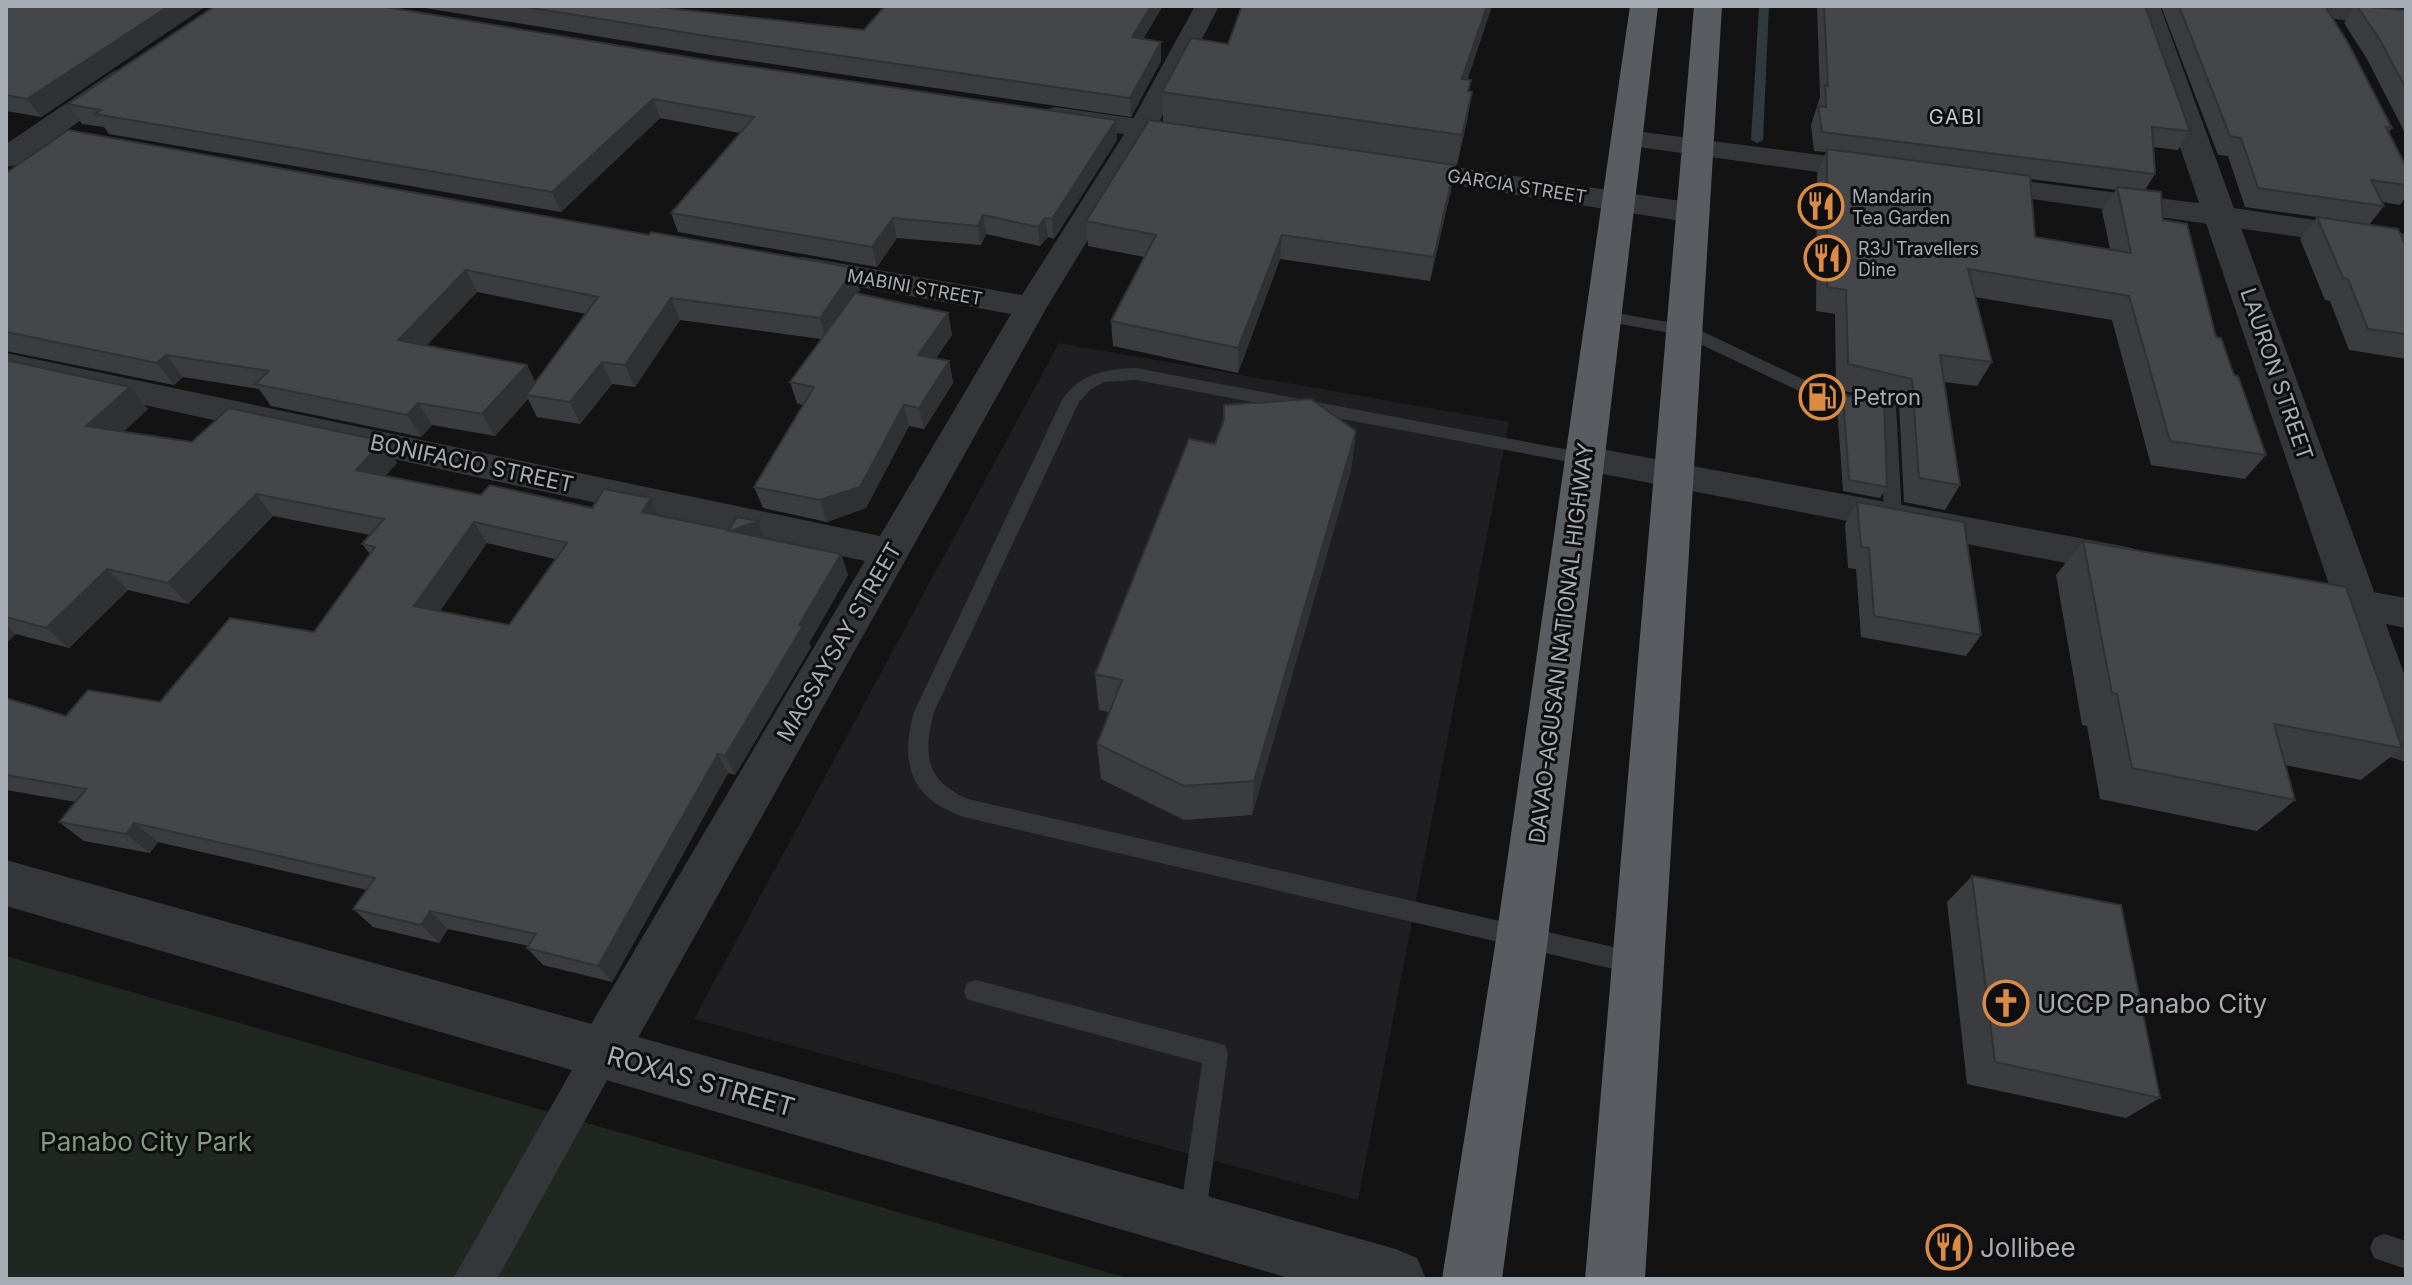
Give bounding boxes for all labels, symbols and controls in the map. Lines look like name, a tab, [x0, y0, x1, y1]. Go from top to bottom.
district label: GABI	[1929, 105, 1983, 129]
street label: GARCIA STREET	[1446, 165, 1588, 207]
restaurant icon: Mandarin Tea Garden	[1797, 182, 1845, 230]
place label: Mandarin Tea Garden	[1852, 186, 1950, 228]
restaurant icon: R3J Travellers Dine	[1803, 234, 1851, 282]
place label: R3J Travellers Dine	[1858, 238, 1979, 280]
street label: MABINI STREET	[846, 265, 984, 309]
street label: LAURON STREET	[2235, 284, 2319, 464]
fuel station icon: Petron	[1798, 373, 1846, 421]
place label: Petron	[1853, 384, 1921, 410]
street label: BONIFACIO STREET	[368, 429, 576, 497]
street label: DAVAO-AGUSAN NATIONAL HIGHWAY	[1524, 441, 1598, 845]
street label: MAGSAYSAY STREET	[771, 538, 907, 746]
church icon: UCCP Panabo City	[1982, 979, 2030, 1027]
place label: UCCP Panabo City	[2037, 988, 2267, 1019]
street label: ROXAS STREET	[604, 1039, 798, 1123]
park label: Panabo City Park	[40, 1126, 252, 1157]
restaurant icon: Jollibee	[1925, 1223, 1973, 1271]
place label: Jollibee	[1980, 1232, 2076, 1263]

